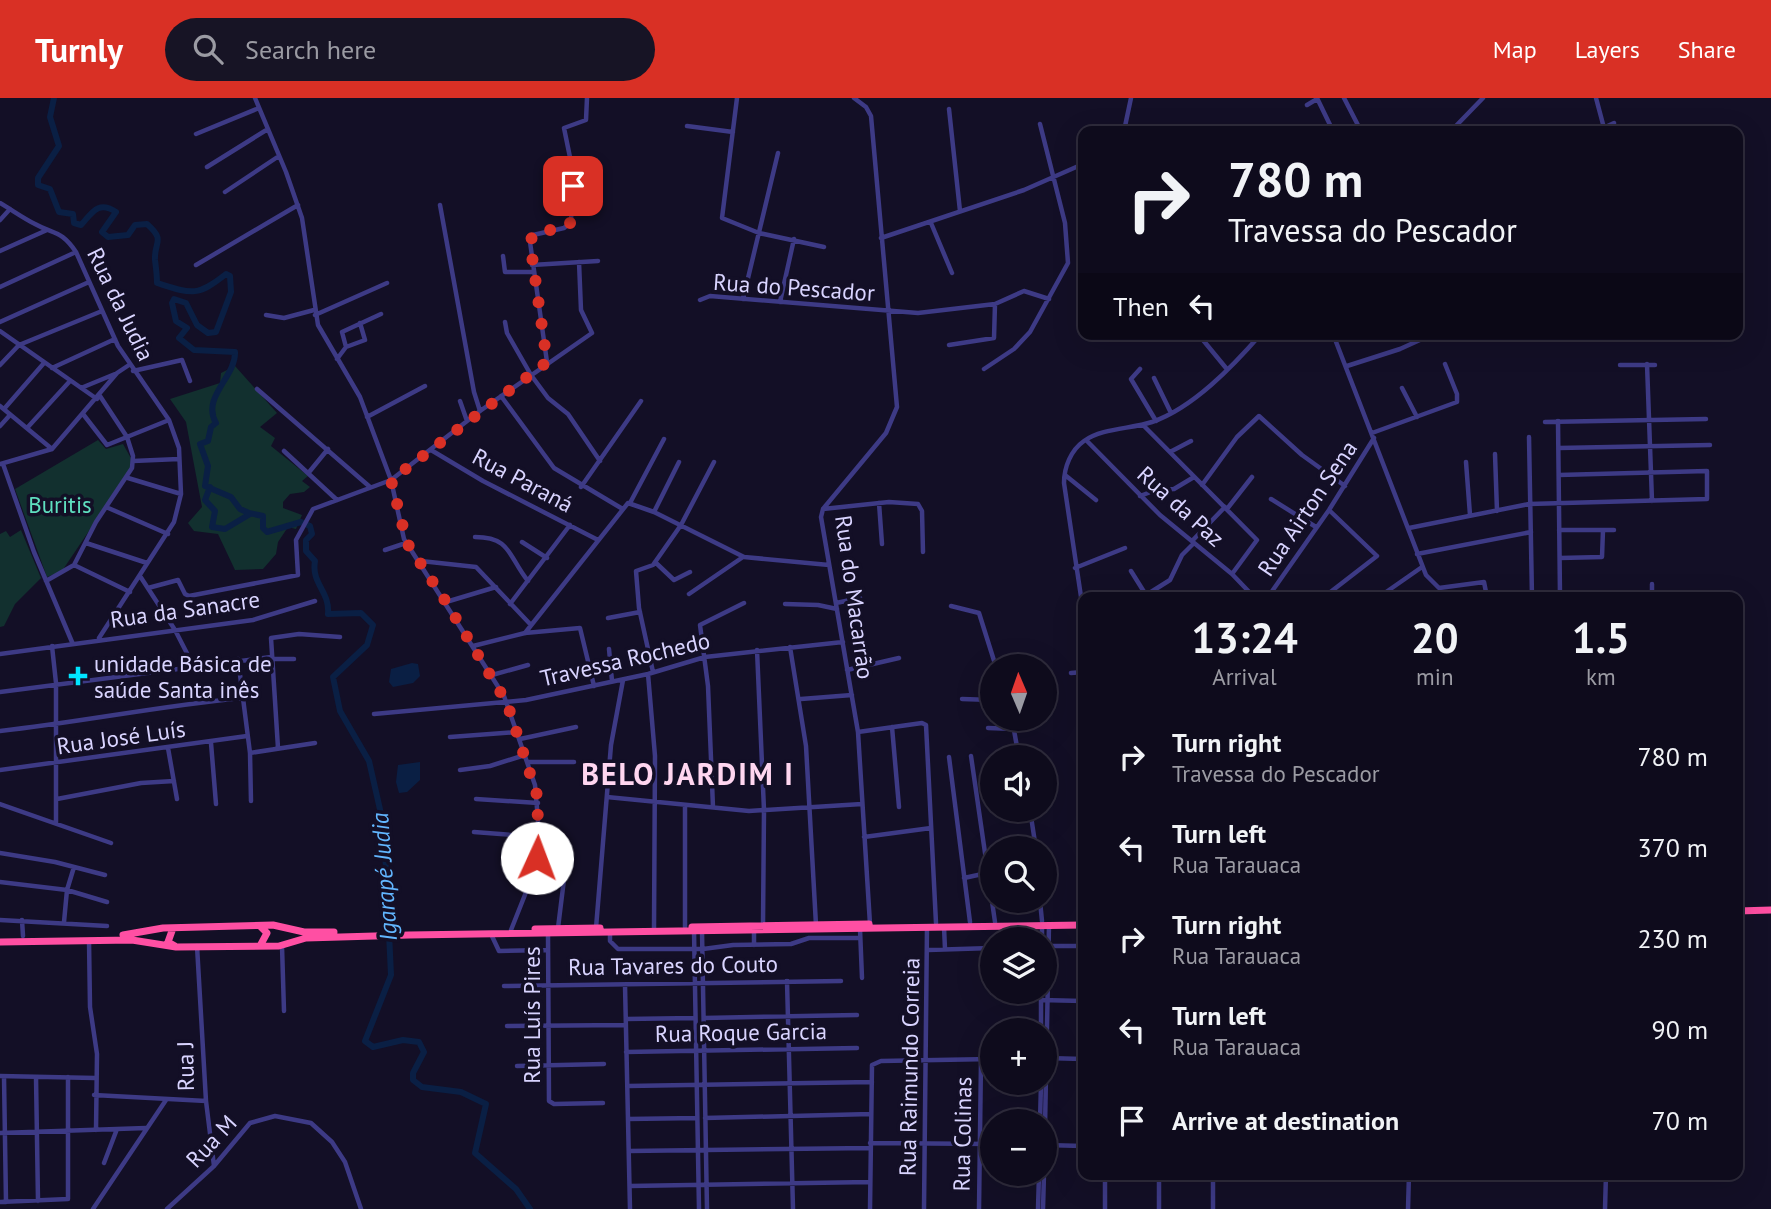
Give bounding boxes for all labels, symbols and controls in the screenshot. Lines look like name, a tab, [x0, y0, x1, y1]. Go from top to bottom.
search box	[165, 18, 655, 81]
text: Turnly	[35, 28, 123, 71]
icon: search	[189, 30, 227, 68]
text: Search here	[245, 33, 376, 66]
text: Map	[1493, 34, 1537, 65]
text: Layers	[1575, 34, 1640, 65]
text: Share	[1678, 34, 1736, 65]
text: 780 m	[1228, 147, 1363, 211]
icon: right	[1113, 154, 1204, 245]
pin	[543, 156, 603, 216]
icon: arrive	[554, 167, 592, 205]
text: Travessa do Pescador	[1228, 209, 1517, 251]
street label: Rua da Judia	[81, 243, 161, 365]
street label: Rua do Pescador	[712, 267, 876, 307]
icon: left	[1183, 287, 1221, 325]
text: Then	[1113, 290, 1169, 323]
street label: Rua Airton Sena	[1251, 435, 1363, 581]
street label: Rua Paraná	[468, 441, 578, 519]
street label: Rua da Paz	[1132, 459, 1230, 553]
park label: Buritis	[28, 490, 92, 519]
street label: Rua do Macarrão	[829, 513, 881, 681]
street label: Rua da Sanacre	[108, 584, 262, 634]
text: 13:24	[1191, 610, 1298, 665]
text: 20	[1411, 610, 1459, 665]
text: 1.5	[1572, 610, 1630, 665]
street label: Travessa Rochedo	[537, 625, 713, 693]
place label: unidade Básica de saúde Santa inês	[94, 649, 272, 704]
north arrow	[980, 654, 1057, 732]
map controls	[980, 654, 1057, 1186]
text: Arrival	[1212, 662, 1277, 691]
text: min	[1416, 662, 1454, 691]
text: km	[1586, 662, 1616, 691]
marker: unidade Básica de saúde Santa inês	[68, 666, 88, 686]
street label: Rua José Luís	[55, 714, 187, 760]
text: Turn right	[1172, 726, 1281, 759]
icon: right	[1113, 738, 1151, 776]
text: 780 m	[1637, 740, 1708, 773]
button: sound	[980, 745, 1057, 822]
district label: BELO JARDIM I	[581, 754, 795, 793]
text: Travessa do Pescador	[1172, 759, 1380, 788]
water label: Igarapé Judia	[364, 811, 404, 942]
text: Turn left	[1172, 817, 1266, 850]
position arrow	[500, 821, 574, 895]
icon: left	[1113, 829, 1151, 867]
text: 370 m	[1637, 831, 1708, 864]
button: search	[980, 836, 1057, 913]
text: Rua Tarauaca	[1172, 850, 1301, 879]
text: Turn right	[1172, 908, 1281, 941]
icon: right	[1113, 920, 1151, 958]
text: 230 m	[1637, 922, 1708, 955]
button: layers	[980, 927, 1057, 1004]
text: Rua Tarauaca	[1172, 941, 1301, 970]
street label: Rua Luís Pires	[517, 946, 546, 1084]
street label: Rua Tavares do Couto	[568, 949, 778, 981]
street label: Rua Raimundo Correia	[893, 958, 925, 1176]
text: Turn left	[1172, 999, 1266, 1032]
icon: left	[1113, 1011, 1151, 1049]
text: 90 m	[1652, 1013, 1708, 1046]
street label: Rua Roque Garcia	[655, 1016, 827, 1048]
button: +	[980, 1018, 1057, 1095]
text: Rua Tarauaca	[1172, 1032, 1301, 1061]
street label: Rua J	[170, 1041, 200, 1091]
street label: Rua Colinas	[947, 1076, 977, 1192]
icon: arrive	[1113, 1102, 1151, 1140]
text: Arrive at destination	[1172, 1104, 1399, 1137]
text: 70 m	[1652, 1104, 1708, 1137]
street label: Rua M	[179, 1109, 243, 1173]
button: −	[980, 1109, 1057, 1186]

